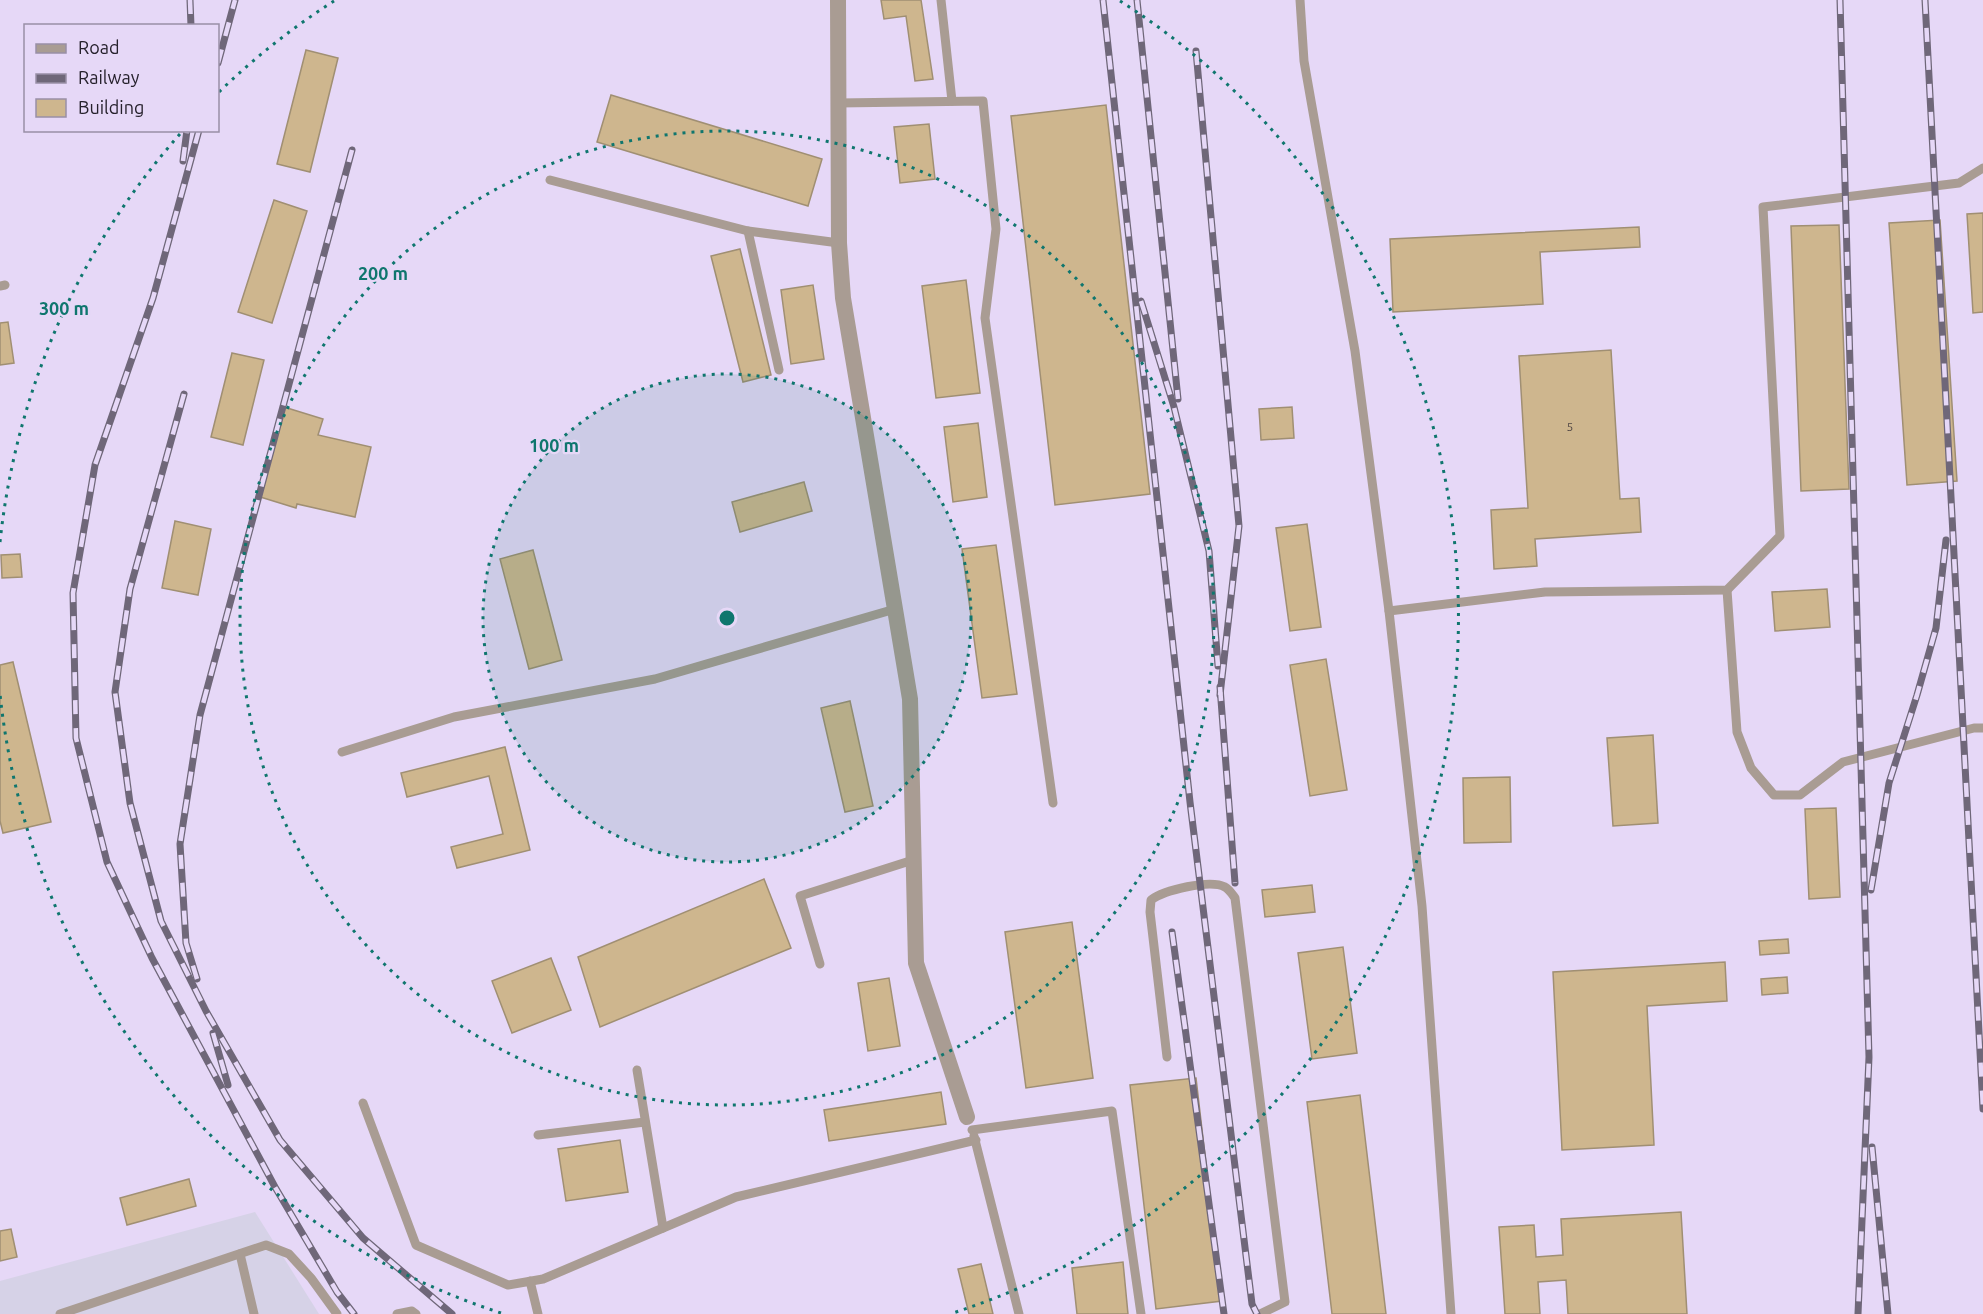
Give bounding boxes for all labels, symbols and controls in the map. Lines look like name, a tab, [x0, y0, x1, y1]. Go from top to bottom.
legend	[24, 24, 219, 132]
text: Road	[78, 37, 120, 57]
text: Railway	[78, 67, 140, 87]
text: Building	[78, 97, 144, 117]
text: 200 m	[358, 263, 408, 283]
text: 300 m	[39, 298, 89, 318]
house number: 5	[1567, 420, 1573, 433]
text: 100 m	[529, 435, 579, 455]
centre of rings	[717, 608, 737, 628]

